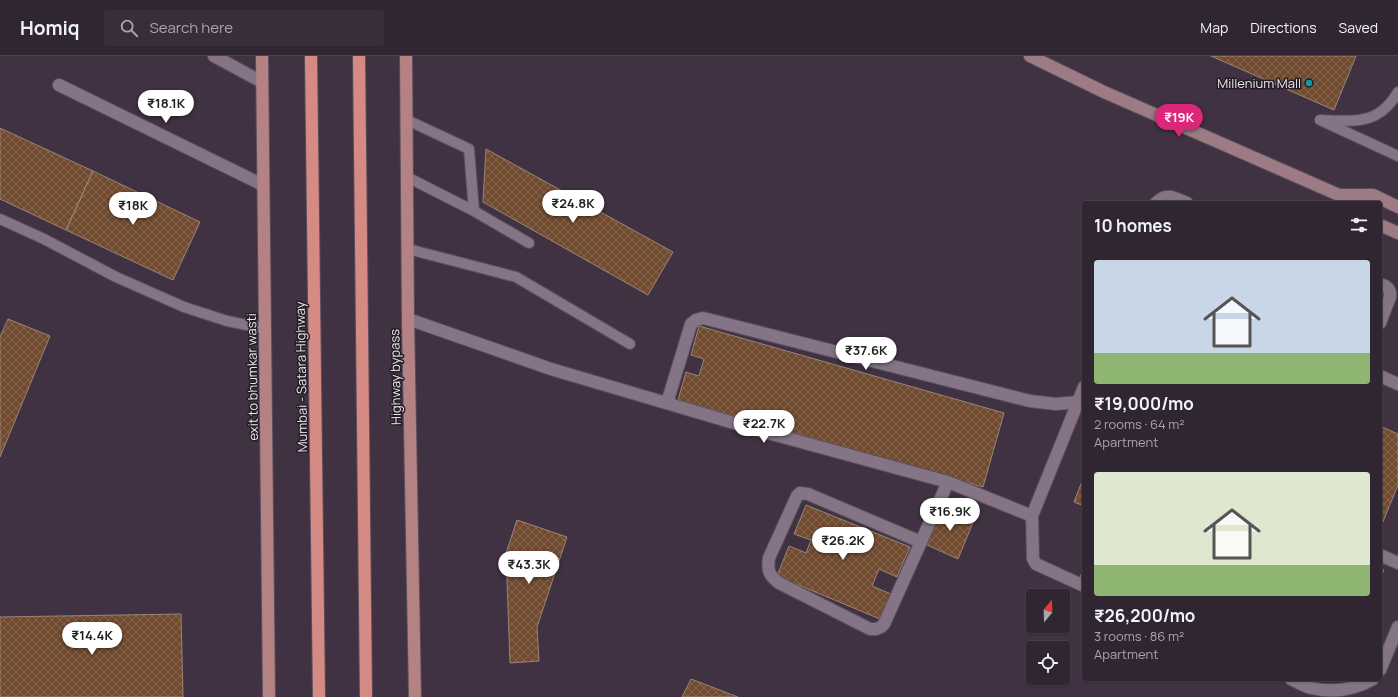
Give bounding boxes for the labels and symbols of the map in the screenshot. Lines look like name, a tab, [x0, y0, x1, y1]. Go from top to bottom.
place label: Millenium Mall	[1217, 74, 1301, 92]
marker: Millenium Mall	[1304, 78, 1314, 88]
pin: ₹18.1K	[133, 90, 199, 124]
pin: ₹19K	[1155, 104, 1203, 138]
pin: ₹24.8K	[540, 190, 606, 224]
pin: ₹18K	[109, 192, 157, 226]
street label: Mumbai - Satara Highway	[291, 301, 311, 453]
street label: exit to bhumkar wasti	[242, 313, 262, 441]
street label: Highway bypass	[385, 329, 405, 425]
pin: ₹37.6K	[833, 337, 899, 371]
pin: ₹22.7K	[731, 410, 797, 444]
pin: ₹16.9K	[917, 498, 983, 532]
pin: ₹26.2K	[810, 527, 876, 561]
pin: ₹43.3K	[496, 551, 562, 585]
north arrow	[1026, 589, 1070, 633]
pin: ₹14.4K	[59, 622, 125, 656]

